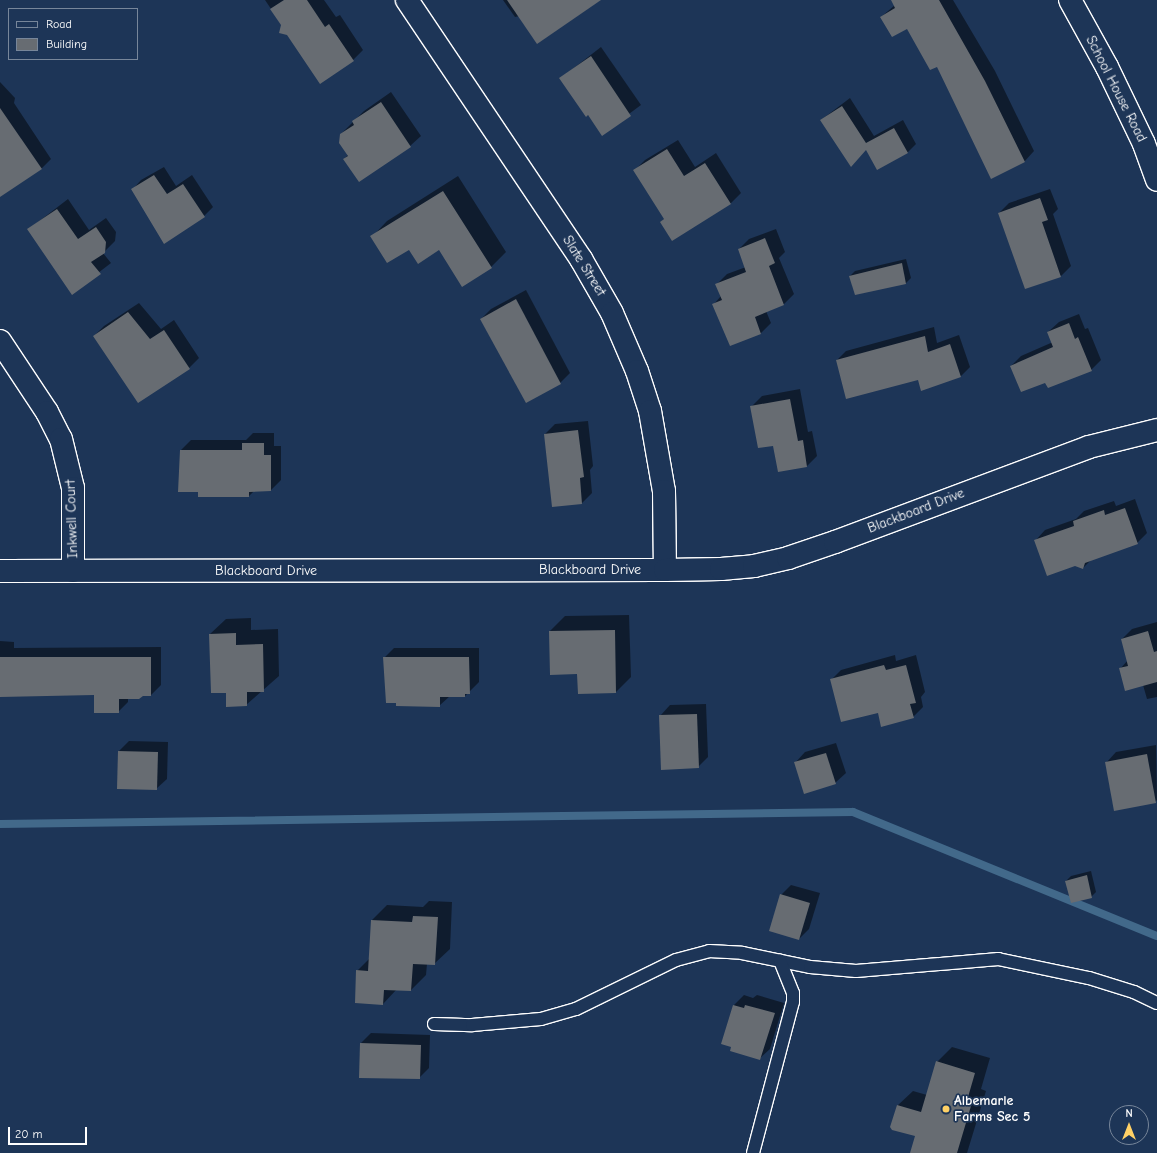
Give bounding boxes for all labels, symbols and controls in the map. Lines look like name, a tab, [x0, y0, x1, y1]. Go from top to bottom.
legend	[8, 8, 138, 60]
text: Road	[46, 17, 72, 31]
street label: School House Road	[1082, 33, 1150, 145]
text: Building	[46, 37, 87, 51]
street label: Slate Street	[559, 233, 609, 299]
street label: Inkwell Court	[62, 479, 82, 559]
street label: Blackboard Drive	[865, 485, 967, 537]
street label: Blackboard Drive	[539, 562, 641, 578]
street label: Blackboard Drive	[215, 563, 317, 579]
place label: Albemarle Farms Sec 5	[954, 1093, 1030, 1126]
marker: Albemarle Farms Sec 5	[941, 1104, 951, 1114]
north arrow	[1109, 1105, 1149, 1145]
text: N	[1125, 1107, 1133, 1120]
scale bar	[10, 1119, 89, 1145]
text: 20 m	[15, 1127, 43, 1141]

